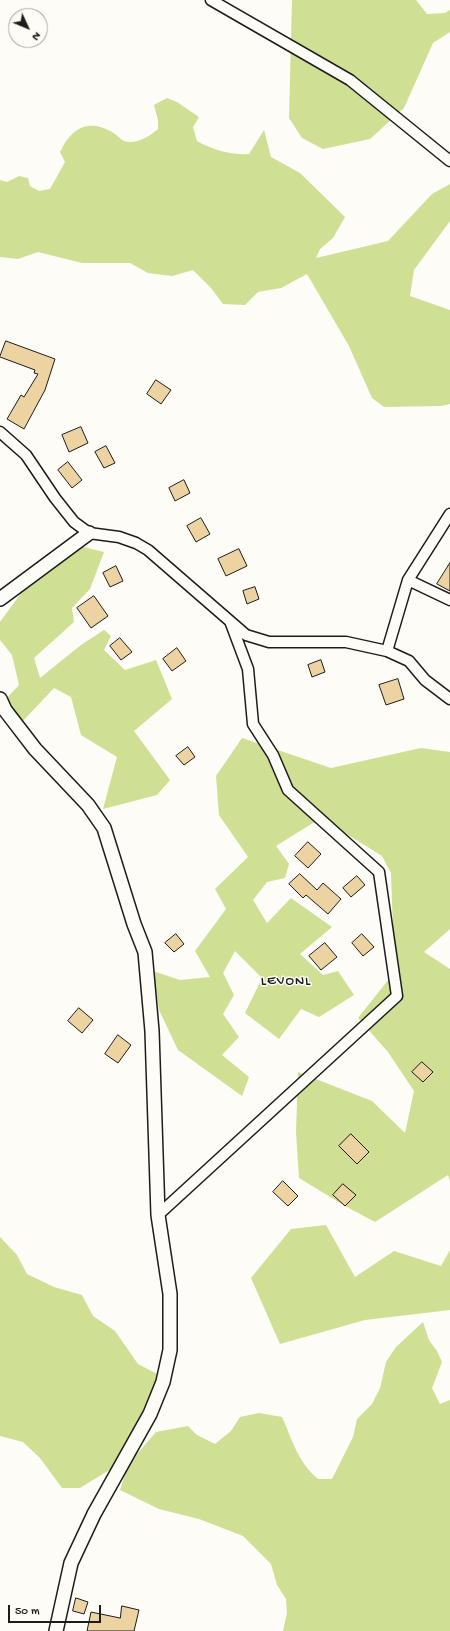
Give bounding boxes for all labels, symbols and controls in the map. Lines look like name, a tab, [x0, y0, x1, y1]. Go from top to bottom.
north arrow	[8, 8, 48, 48]
text: N	[29, 29, 43, 42]
district label: LEVONL	[261, 974, 311, 990]
scale bar	[10, 1597, 103, 1623]
text: 50 m	[15, 1605, 40, 1619]

